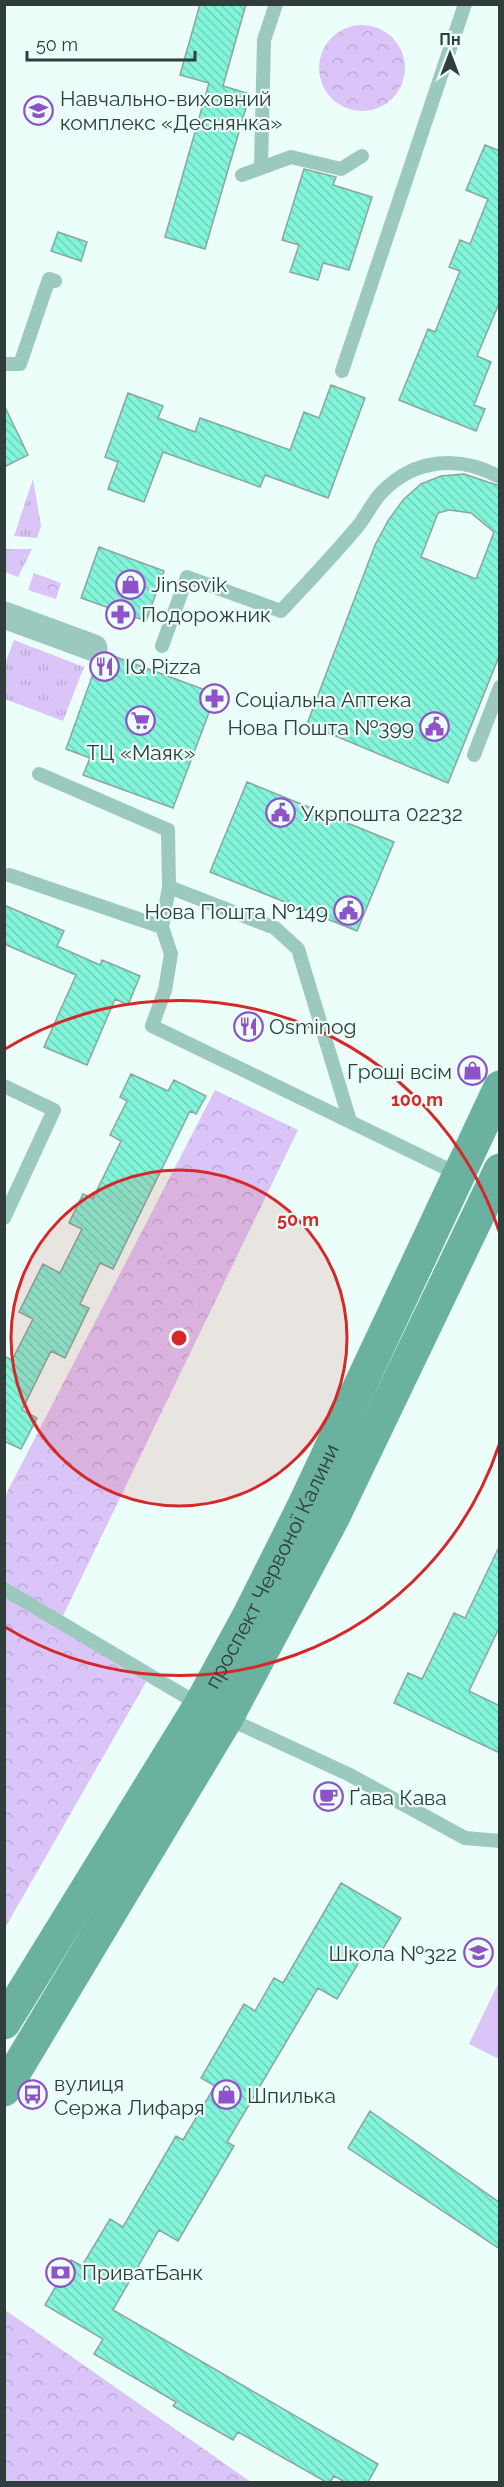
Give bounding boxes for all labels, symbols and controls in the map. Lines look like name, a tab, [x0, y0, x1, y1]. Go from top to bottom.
scale bar	[27, 24, 195, 62]
north arrow	[420, 24, 480, 84]
text: Пн	[439, 30, 461, 49]
text: 50 m	[36, 34, 78, 55]
place label: Навчально-виховний комплекс «Деснянка»	[60, 86, 282, 135]
school or university icon: Навчально-виховний комплекс «Деснянка»	[23, 94, 55, 126]
shop icon: Jinsovik	[114, 568, 146, 600]
place label: Jinsovik	[151, 572, 227, 597]
pharmacy icon: Подорожник	[104, 598, 136, 630]
place label: Подорожник	[141, 602, 271, 627]
restaurant icon: IQ Pizza	[88, 650, 120, 682]
place label: IQ Pizza	[125, 654, 201, 679]
pharmacy icon: Соціальна Аптека	[198, 683, 230, 715]
place label: Соціальна Аптека	[235, 687, 411, 712]
supermarket icon: ТЦ «Маяк»	[125, 705, 157, 737]
public building icon: Нова Пошта №399	[419, 711, 451, 743]
place label: Нова Пошта №399	[227, 715, 414, 740]
place label: ТЦ «Маяк»	[86, 740, 196, 765]
public building icon: Укрпошта 02232	[264, 797, 296, 829]
place label: Укрпошта 02232	[301, 801, 463, 826]
public building icon: Нова Пошта №149	[333, 895, 365, 927]
place label: Нова Пошта №149	[144, 899, 328, 924]
restaurant icon: Osminog	[232, 1010, 264, 1042]
place label: Osminog	[269, 1014, 357, 1039]
shop icon: Гроші всім	[457, 1055, 489, 1087]
place label: Гроші всім	[347, 1059, 452, 1084]
text: 100 m	[391, 1089, 443, 1110]
text: 50 m	[277, 1209, 319, 1230]
centre of rings	[169, 1328, 189, 1348]
street label: проспект Червоної Калини	[199, 1440, 343, 1692]
cafe icon: Ґава Кава	[312, 1781, 344, 1813]
place label: Ґава Кава	[349, 1785, 447, 1810]
school or university icon: Школа №322	[462, 1937, 494, 1969]
place label: Школа №322	[328, 1941, 457, 1966]
place label: вулиця Сержа Лифаря	[54, 2071, 205, 2120]
bus stop icon: вулиця Сержа Лифаря	[17, 2079, 49, 2111]
shop icon: Шпилька	[210, 2079, 242, 2111]
place label: Шпилька	[247, 2083, 336, 2108]
bank icon: ПриватБанк	[45, 2256, 77, 2288]
place label: ПриватБанк	[82, 2260, 203, 2285]

